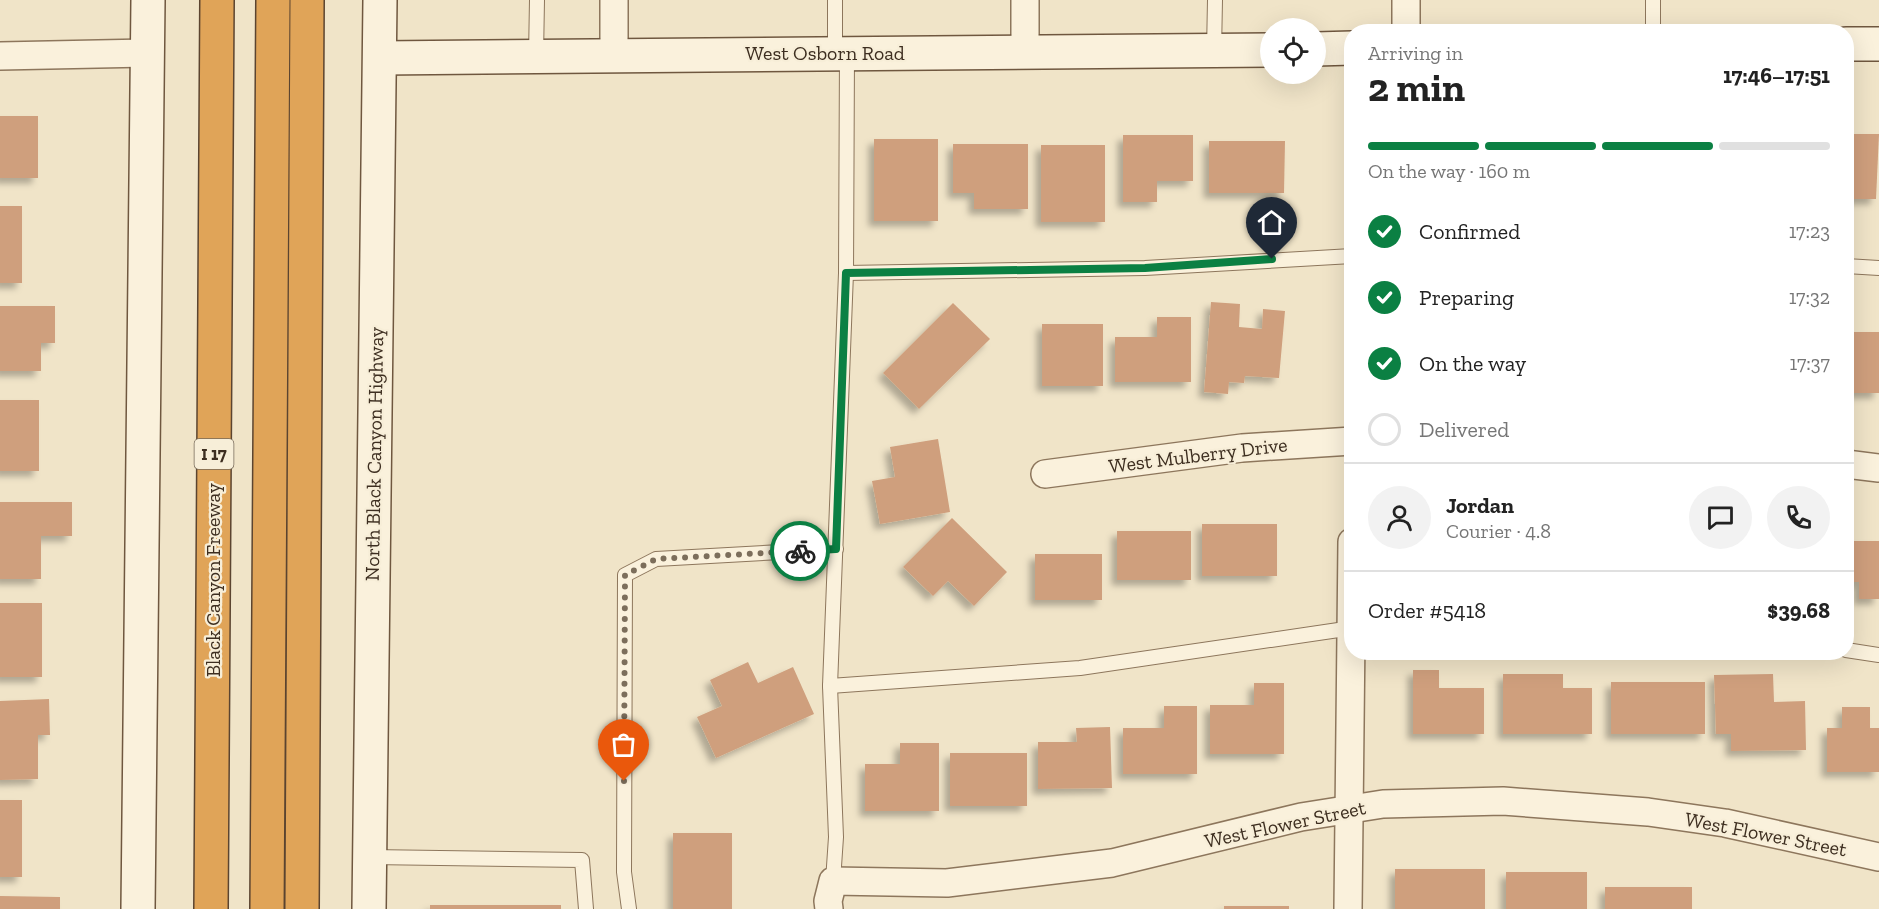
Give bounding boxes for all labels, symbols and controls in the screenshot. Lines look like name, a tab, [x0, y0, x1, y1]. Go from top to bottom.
map controls	[1260, 18, 1326, 84]
button: locate	[1260, 18, 1326, 84]
street label: West Osborn Road	[745, 41, 905, 65]
text: Arriving in	[1368, 41, 1463, 65]
text: 17:46–17:51	[1723, 62, 1830, 89]
text: 2 min	[1368, 64, 1465, 111]
text: On the way · 160 m	[1368, 159, 1530, 183]
pin	[1246, 197, 1297, 259]
icon: home	[1255, 206, 1288, 239]
icon: check	[1368, 215, 1401, 248]
text: Confirmed	[1419, 218, 1520, 245]
text: 17:23	[1789, 219, 1830, 243]
icon: check	[1368, 281, 1401, 314]
text: Preparing	[1419, 284, 1514, 311]
text: 17:32	[1789, 285, 1830, 309]
street label: North Black Canyon Highway	[360, 326, 388, 581]
icon: check	[1368, 347, 1401, 380]
text: On the way	[1419, 350, 1526, 377]
text: 17:37	[1790, 351, 1830, 375]
text: Delivered	[1419, 416, 1509, 443]
street label: West Mulberry Drive	[1107, 432, 1289, 478]
road number: I 17	[194, 439, 234, 469]
street label: Black Canyon Freeway	[201, 482, 225, 677]
button: person	[1368, 486, 1431, 549]
button: chat	[1689, 486, 1752, 549]
button: phone	[1767, 486, 1830, 549]
text: Jordan	[1446, 492, 1514, 519]
text: Courier · 4.8	[1446, 519, 1551, 543]
courier	[770, 521, 830, 581]
icon: bike	[784, 535, 817, 568]
text: Order #5418	[1368, 597, 1486, 624]
text: $39.68	[1767, 597, 1830, 624]
pin	[598, 719, 649, 781]
icon: bag	[607, 728, 640, 761]
street label: West Flower Street	[1202, 795, 1368, 853]
street label: West Flower Street	[1683, 807, 1849, 862]

